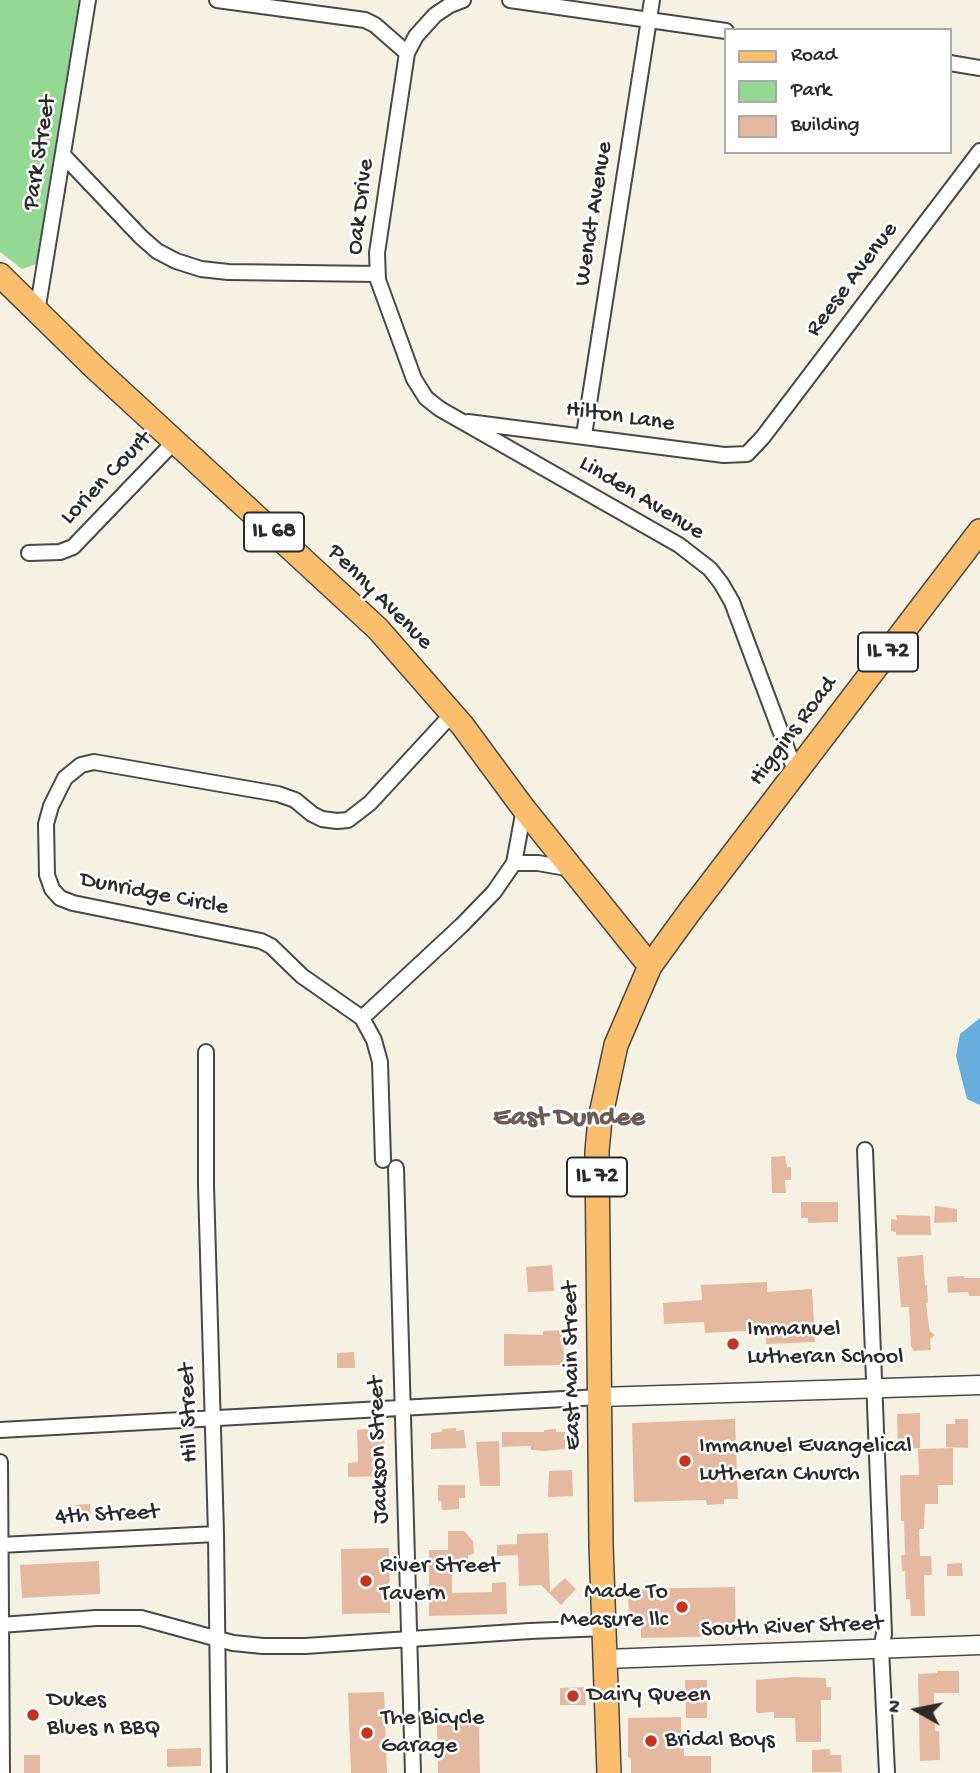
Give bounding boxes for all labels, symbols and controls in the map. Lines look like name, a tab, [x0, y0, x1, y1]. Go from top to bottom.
legend	[724, 28, 952, 154]
text: Road	[791, 44, 837, 69]
text: Park	[791, 79, 831, 104]
street label: Park Street	[18, 94, 64, 212]
text: Building	[791, 114, 860, 139]
street label: Wendt Avenue	[569, 140, 621, 288]
street label: Oak Drive	[342, 157, 382, 257]
street label: Reese Avenue	[800, 217, 906, 343]
street label: Hilton Lane	[564, 396, 676, 440]
street label: Lorien Court	[55, 426, 159, 532]
street label: Linden Avenue	[573, 450, 709, 548]
road number: IL 68	[244, 512, 304, 552]
street label: Penny Avenue	[320, 539, 438, 657]
road number: IL 72	[858, 632, 918, 672]
street label: Higgins Road	[743, 672, 845, 792]
street label: Dunridge Circle	[77, 867, 231, 923]
district label: East Dundee	[493, 1103, 645, 1137]
road number: IL 72	[567, 1158, 627, 1196]
street label: East Main Street	[557, 1281, 589, 1451]
place label: Immanuel Lutheran School	[747, 1316, 903, 1372]
marker: Immanuel Lutheran School	[725, 1336, 741, 1352]
street label: Hill Street	[174, 1363, 206, 1463]
street label: Jackson Street	[363, 1376, 397, 1524]
place label: Immanuel Evangelical Lutheran Church	[699, 1433, 912, 1489]
marker: Immanuel Evangelical Lutheran Church	[677, 1453, 693, 1469]
street label: 4th Street	[54, 1499, 160, 1533]
place label: River Street Tavern	[380, 1553, 499, 1609]
marker: River Street Tavern	[358, 1573, 374, 1589]
place label: Made To Measure llc	[560, 1579, 668, 1635]
marker: Made To Measure llc	[674, 1599, 690, 1615]
street label: South River Street	[700, 1610, 884, 1646]
north arrow	[882, 1675, 952, 1745]
place label: Dairy Queen	[587, 1682, 711, 1710]
place label: Dukes Blues n BBQ	[47, 1687, 160, 1743]
marker: Dairy Queen	[565, 1688, 581, 1704]
text: N	[883, 1699, 908, 1715]
place label: The Bicycle Garage	[381, 1705, 484, 1761]
marker: Dukes Blues n BBQ	[25, 1707, 41, 1723]
marker: The Bicycle Garage	[359, 1725, 375, 1741]
place label: Bridal Boys	[665, 1727, 775, 1755]
marker: Bridal Boys	[643, 1733, 659, 1749]

